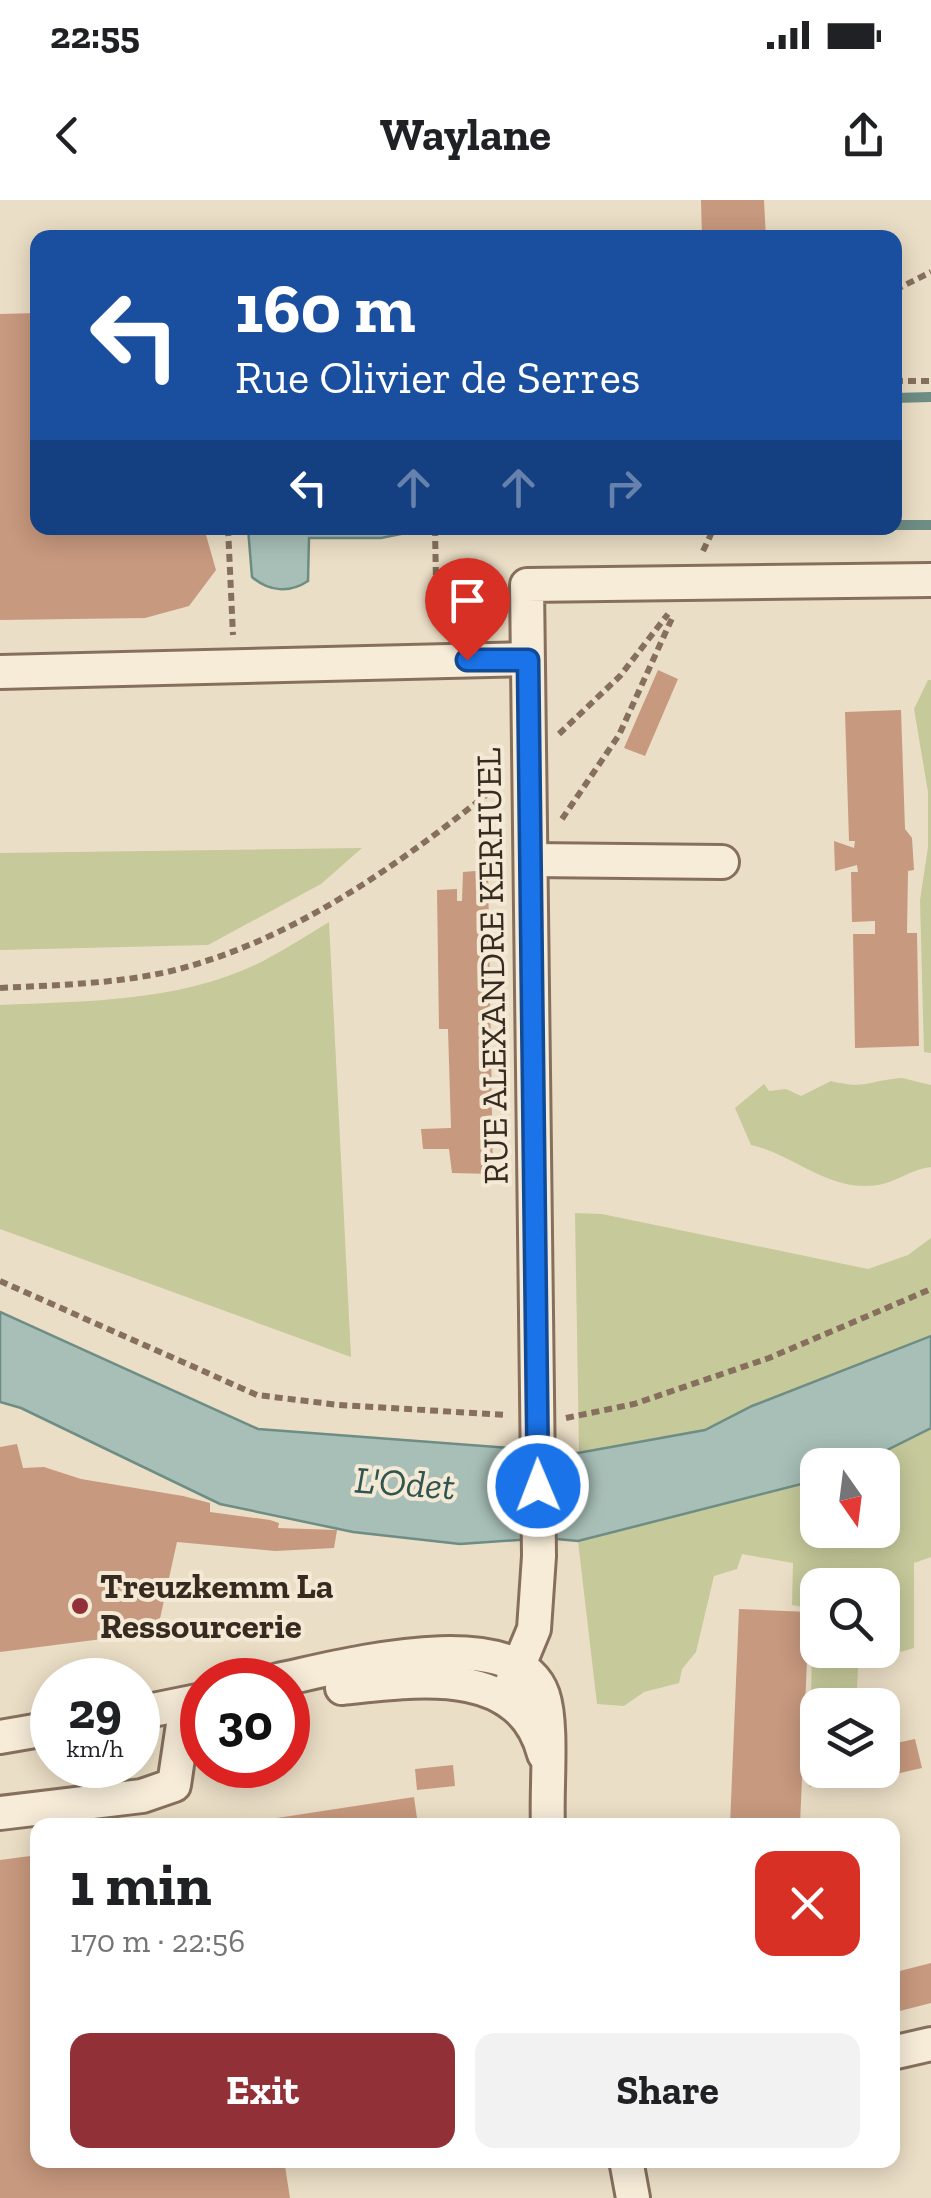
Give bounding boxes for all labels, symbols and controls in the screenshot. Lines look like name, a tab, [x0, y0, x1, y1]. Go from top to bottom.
text: 22:55	[50, 12, 140, 58]
icon: back	[40, 108, 95, 163]
text: Waylane	[380, 108, 551, 162]
icon: share	[836, 108, 891, 163]
text: 160 m	[235, 266, 416, 350]
icon: left	[70, 270, 200, 400]
text: Rue Olivier de Serres	[235, 351, 641, 405]
icon: left	[281, 460, 336, 515]
icon: ahead	[386, 460, 441, 515]
icon: ahead	[491, 460, 546, 515]
icon: right	[596, 460, 651, 515]
pin	[425, 558, 510, 661]
icon: arrive	[440, 573, 495, 628]
street label: RUE ALEXANDRE KERHUEL	[467, 747, 517, 1185]
position arrow	[486, 1434, 590, 1538]
north arrow	[800, 1448, 900, 1548]
map controls	[800, 1448, 900, 1788]
water label: L'Odet	[353, 1457, 457, 1509]
place label: Treuzkemm La Ressourcerie	[100, 1565, 334, 1647]
button: search	[800, 1568, 900, 1668]
marker: Treuzkemm La Ressourcerie	[69, 1595, 91, 1617]
speed limit sign: 30	[180, 1658, 310, 1788]
text: 29	[68, 1681, 122, 1741]
button: layers	[800, 1688, 900, 1788]
text: km/h	[66, 1733, 124, 1763]
text: 1 min	[70, 1848, 212, 1920]
button: close	[755, 1851, 860, 1956]
text: 170 m · 22:56	[70, 1922, 245, 1960]
button: Exit	[70, 2033, 455, 2148]
button: Share	[475, 2033, 860, 2148]

